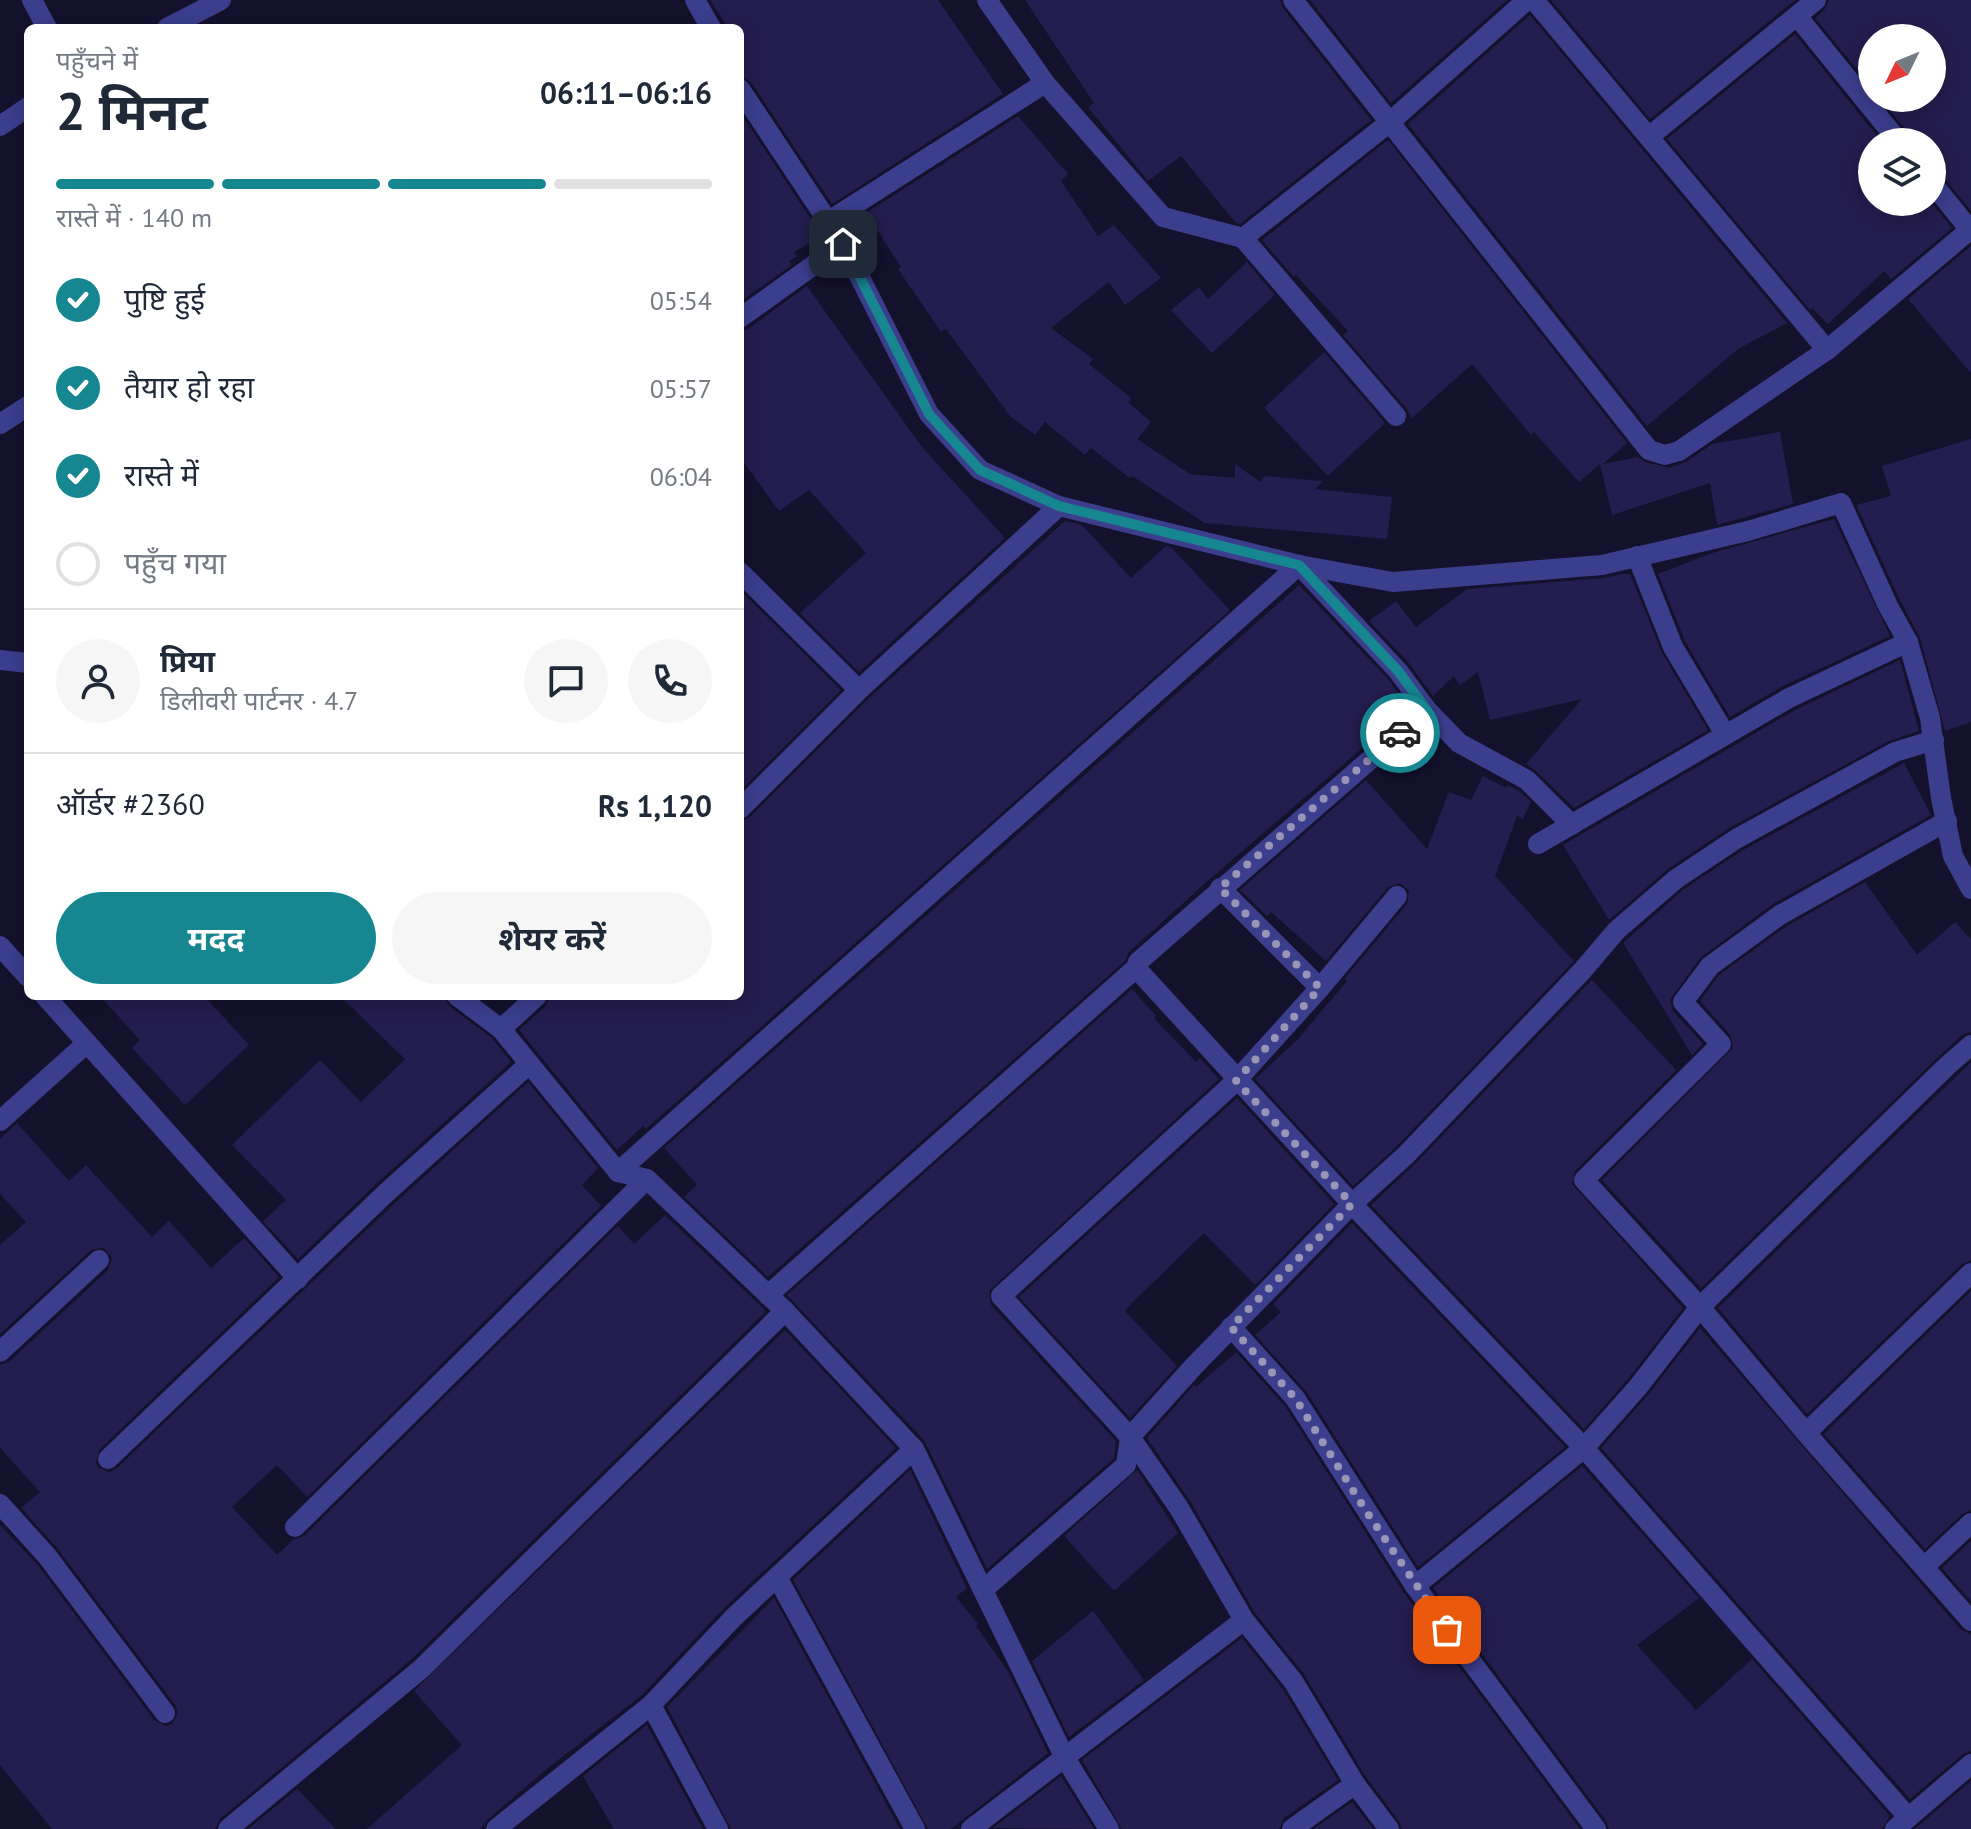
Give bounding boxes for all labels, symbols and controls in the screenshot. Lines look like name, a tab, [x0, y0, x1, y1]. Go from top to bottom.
north arrow	[1858, 24, 1946, 112]
map controls	[1858, 24, 1946, 216]
text: पहुँचने में	[56, 44, 138, 77]
text: 06:11–06:16	[540, 73, 712, 112]
text: 2 मिनट	[56, 77, 208, 144]
button: layers	[1858, 128, 1946, 216]
text: रास्ते में · 140 m	[56, 201, 212, 234]
pin	[809, 210, 877, 278]
icon: home	[821, 222, 865, 266]
icon: check	[56, 278, 100, 322]
text: पुष्टि हुई	[124, 279, 205, 318]
text: 05:54	[650, 284, 712, 317]
icon: check	[56, 366, 100, 410]
text: तैयार हो रहा	[124, 367, 254, 406]
text: 05:57	[650, 372, 712, 405]
icon: check	[56, 454, 100, 498]
text: रास्ते में	[124, 455, 199, 494]
text: 06:04	[650, 460, 712, 493]
text: पहुँच गया	[124, 543, 226, 582]
button: person	[56, 639, 140, 723]
button: chat	[524, 639, 608, 723]
button: phone	[628, 639, 712, 723]
text: प्रिया	[160, 641, 215, 680]
text: डिलीवरी पार्टनर · 4.7	[160, 684, 358, 717]
courier	[1360, 693, 1440, 773]
icon: car	[1378, 711, 1422, 755]
text: ऑर्डर #2360	[56, 784, 205, 823]
text: Rs 1,120	[598, 786, 712, 825]
button: मदद	[56, 892, 376, 984]
button: शेयर करें	[392, 892, 712, 984]
pin	[1413, 1596, 1481, 1664]
icon: bag	[1425, 1608, 1469, 1652]

